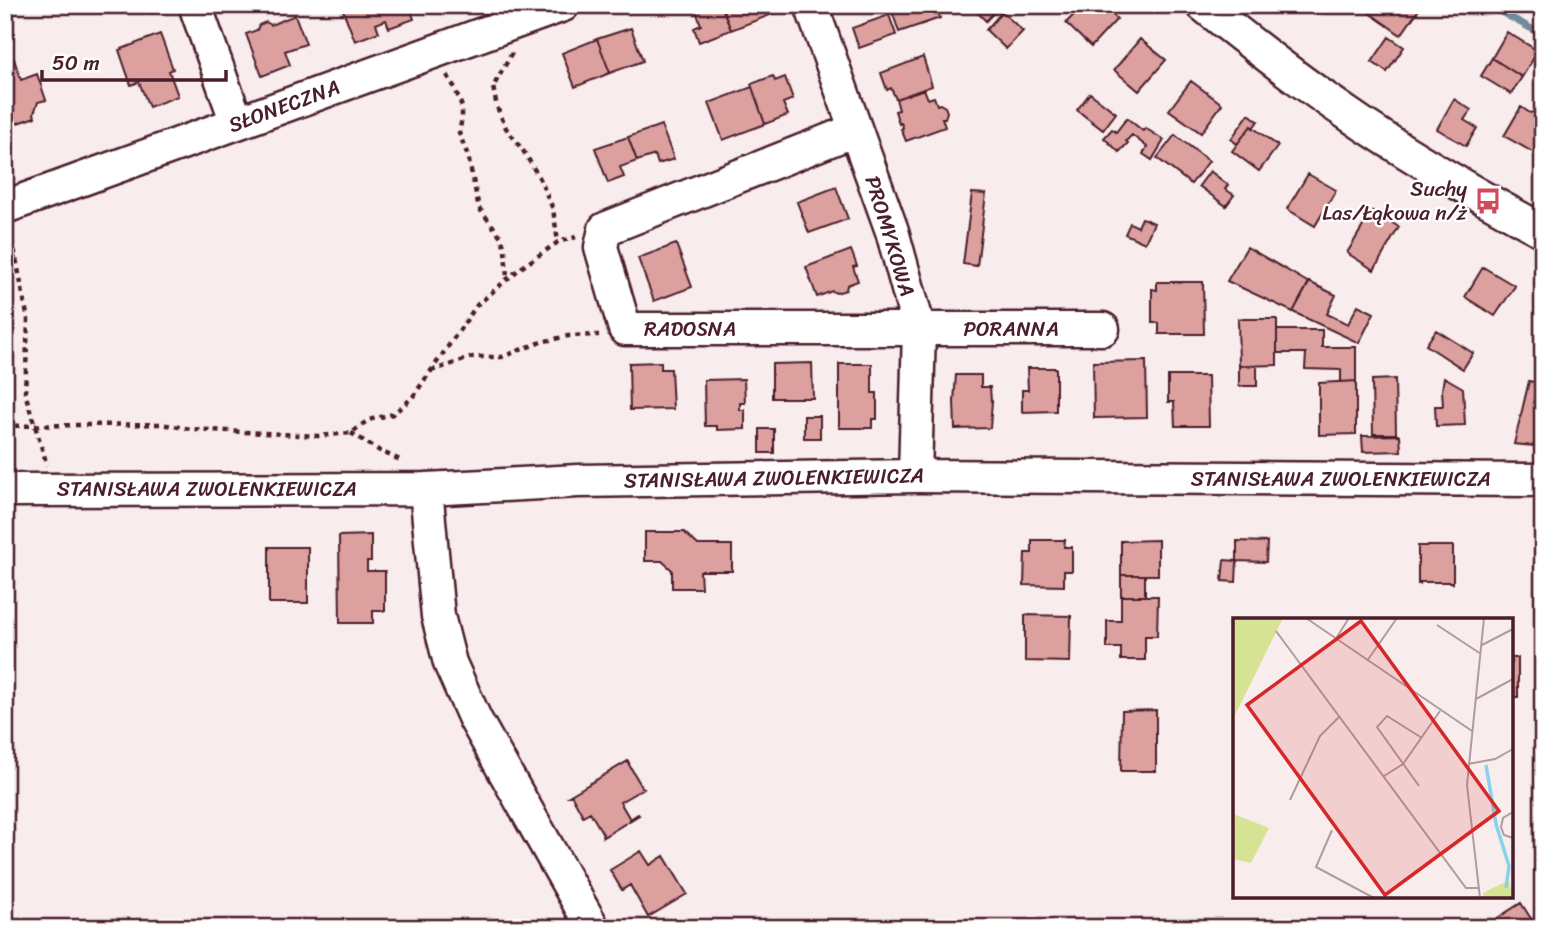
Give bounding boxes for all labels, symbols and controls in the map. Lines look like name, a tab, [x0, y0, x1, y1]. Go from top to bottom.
scale bar	[42, 38, 226, 82]
text: 50 m	[52, 44, 100, 82]
street label: SŁONECZNA	[223, 68, 345, 144]
place label: Suchy Las/Łąkowa n/ż	[1322, 170, 1468, 232]
street label: PROMYKOWA	[854, 171, 926, 301]
bus stop icon: Suchy Las/Łąkowa n/ż	[1473, 186, 1503, 216]
street label: RADOSNA	[644, 310, 736, 348]
street label: PORANNA	[963, 310, 1059, 348]
street label: STANISŁAWA ZWOLENKIEWICZA	[624, 456, 924, 500]
street label: STANISŁAWA ZWOLENKIEWICZA	[1191, 460, 1491, 498]
street label: STANISŁAWA ZWOLENKIEWICZA	[57, 470, 357, 508]
inset map	[1233, 618, 1513, 898]

